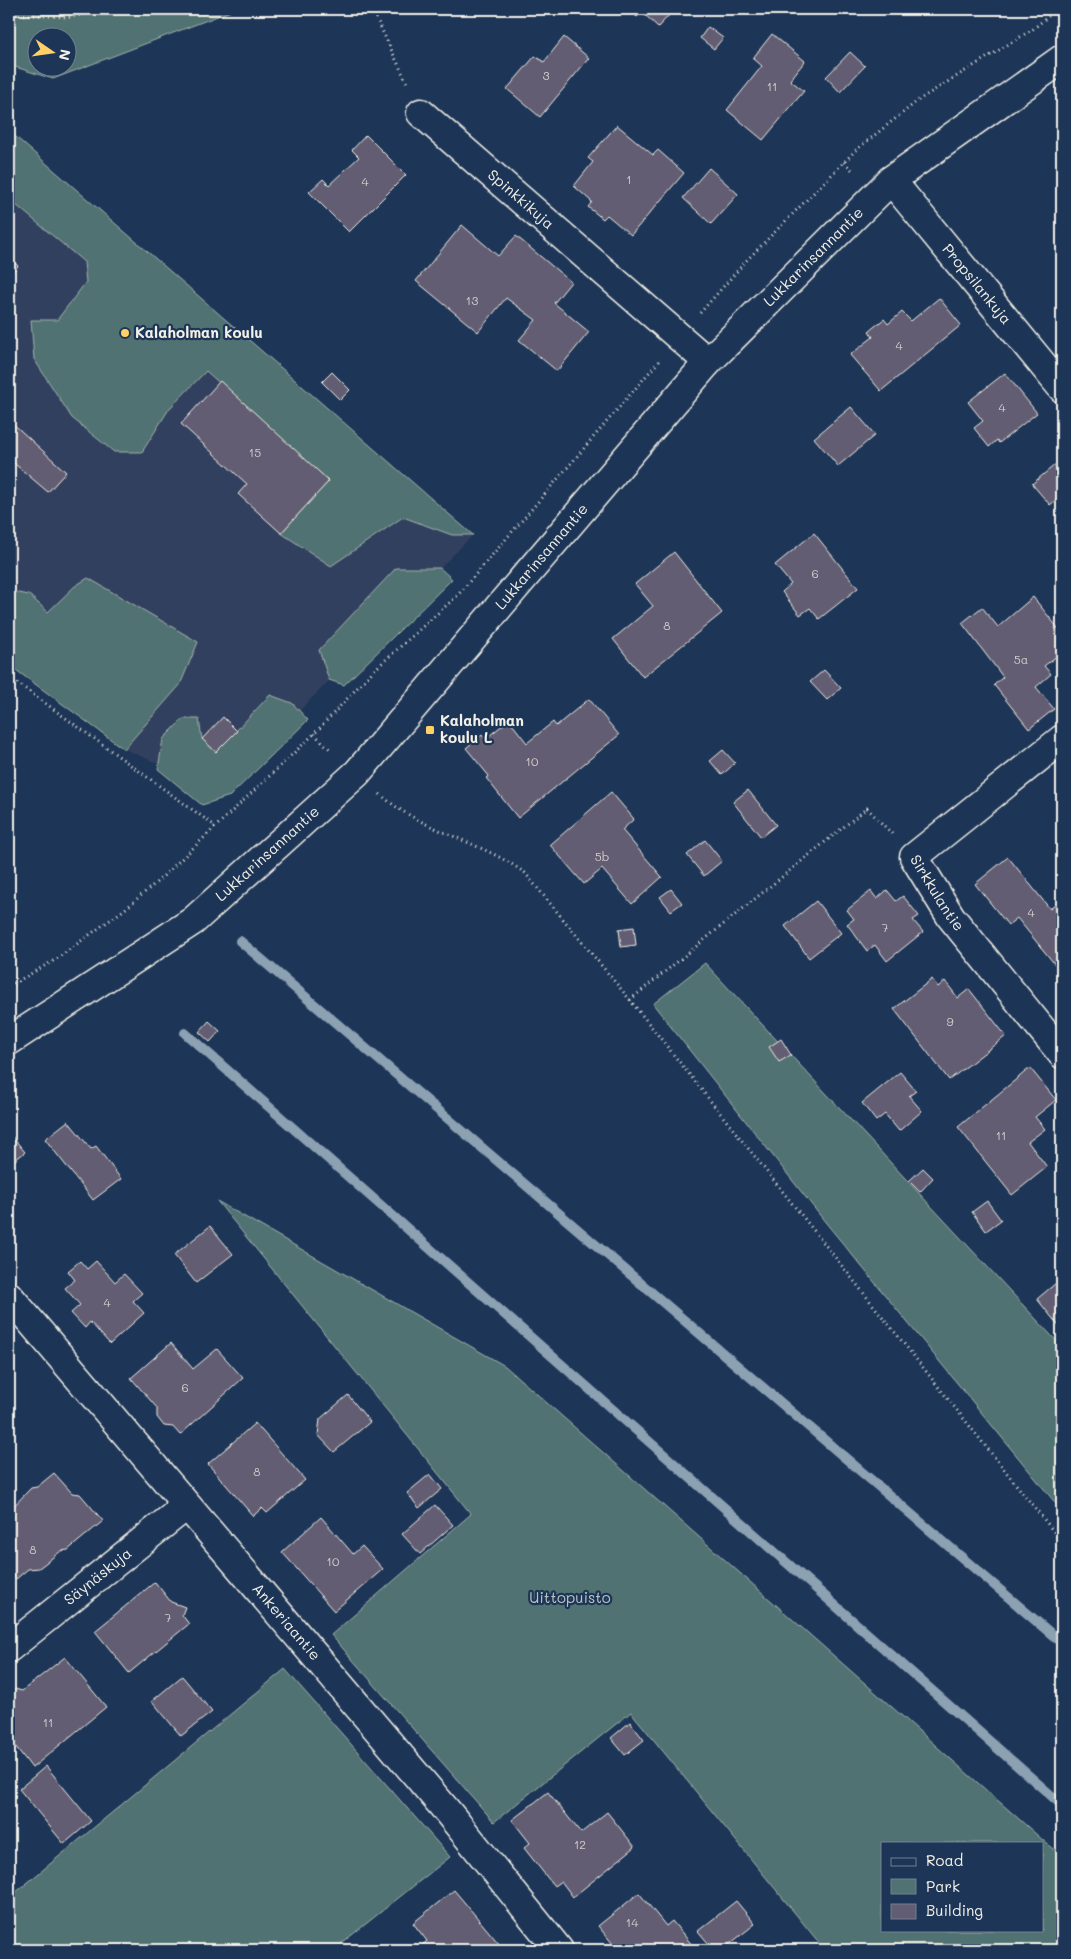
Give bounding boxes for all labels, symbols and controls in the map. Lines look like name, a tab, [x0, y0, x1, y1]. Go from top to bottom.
north arrow	[28, 28, 78, 78]
text: N	[55, 48, 76, 62]
house number: 3	[542, 67, 550, 83]
house number: 11	[767, 78, 777, 94]
street label: Spinkkikuja	[484, 164, 559, 233]
house number: 1	[626, 171, 632, 187]
house number: 4	[361, 173, 369, 189]
street label: Lukkarinsannantie	[759, 202, 867, 310]
street label: Propsilankuja	[938, 239, 1017, 328]
house number: 13	[466, 292, 478, 308]
place label: Kalaholman koulu	[135, 322, 263, 342]
marker: Kalaholman koulu	[119, 327, 131, 339]
house number: 4	[895, 337, 903, 353]
house number: 4	[998, 399, 1006, 415]
house number: 15	[249, 444, 261, 460]
street label: Lukkarinsannantie	[490, 499, 592, 613]
house number: 6	[811, 565, 819, 581]
house number: 8	[663, 617, 671, 633]
house number: 5a	[1014, 651, 1028, 667]
place label: Kalaholman koulu L	[440, 710, 524, 747]
marker: Kalaholman koulu L	[424, 724, 436, 736]
house number: 10	[526, 753, 539, 769]
street label: Lukkarinsannantie	[211, 801, 323, 905]
house number: 5b	[595, 848, 609, 864]
street label: Sirkkulantie	[906, 851, 969, 935]
house number: 4	[1027, 904, 1035, 920]
house number: 7	[882, 919, 889, 935]
house number: 9	[946, 1013, 954, 1029]
house number: 11	[996, 1127, 1006, 1143]
house number: 4	[103, 1294, 111, 1310]
house number: 6	[181, 1379, 189, 1395]
house number: 8	[253, 1463, 261, 1479]
house number: 8	[29, 1541, 37, 1557]
street label: Säynäskuja	[59, 1543, 135, 1609]
house number: 10	[327, 1553, 340, 1569]
street label: Ankeriaantie	[248, 1578, 326, 1664]
park label: Uittopuisto	[529, 1587, 611, 1607]
house number: 7	[165, 1609, 172, 1625]
house number: 11	[43, 1714, 53, 1730]
house number: 12	[574, 1836, 586, 1852]
legend	[881, 1842, 1044, 1932]
text: Road	[926, 1850, 963, 1870]
text: Park	[926, 1876, 960, 1896]
text: Building	[926, 1900, 983, 1920]
house number: 14	[626, 1914, 638, 1930]

